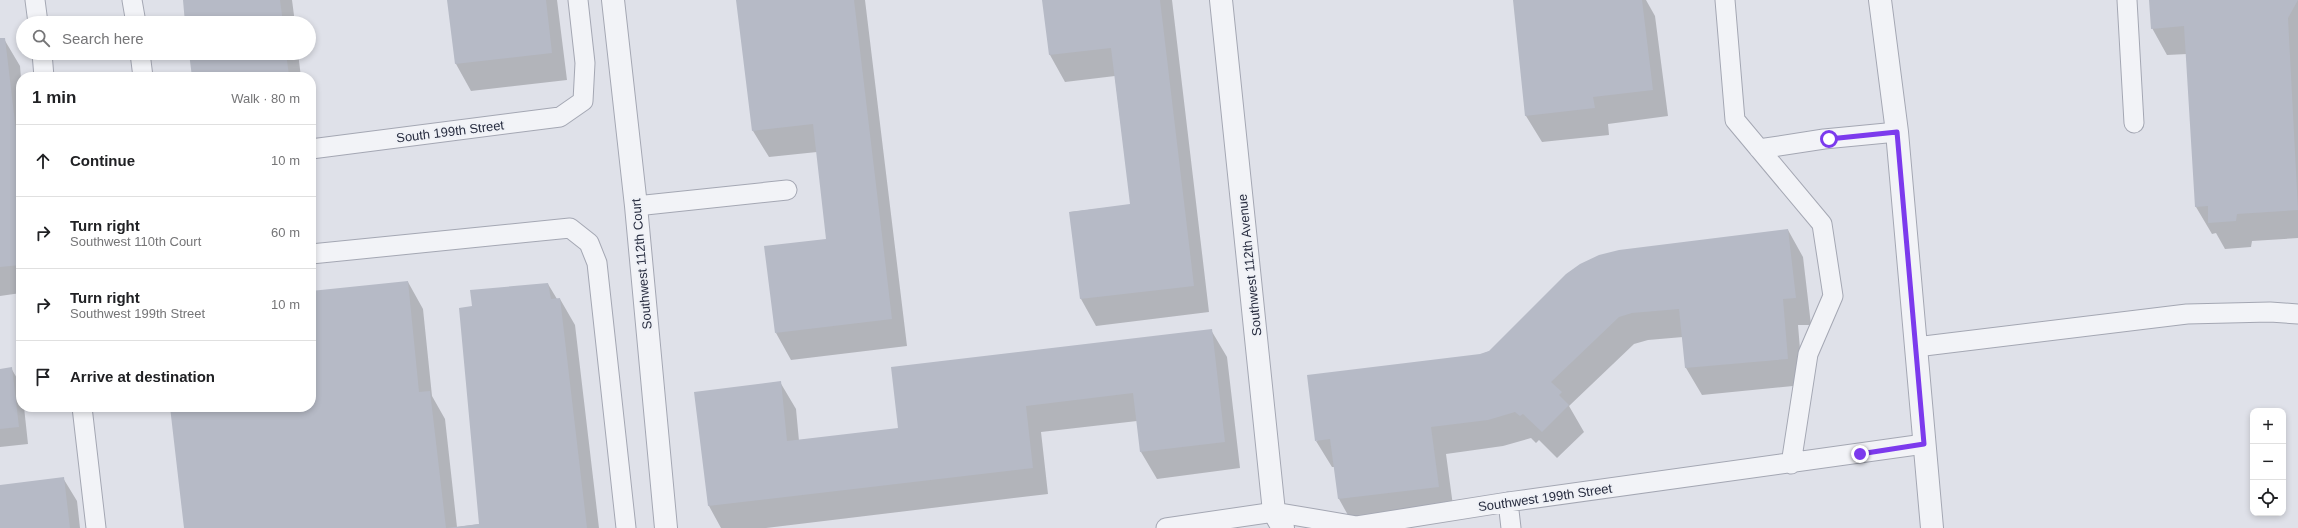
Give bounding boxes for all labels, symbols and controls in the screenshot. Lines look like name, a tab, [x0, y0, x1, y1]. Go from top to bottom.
search box	[16, 16, 316, 60]
icon: search	[30, 27, 52, 49]
text: Search here	[62, 30, 144, 47]
text: 1 min	[32, 88, 76, 107]
text: Walk · 80 m	[231, 91, 300, 106]
street label: South 199th Street	[395, 117, 505, 146]
route start	[1820, 130, 1838, 148]
icon: ahead	[32, 150, 54, 172]
text: Continue	[70, 152, 135, 169]
text: 10 m	[271, 153, 300, 168]
street label: Southwest 112th Avenue	[1235, 193, 1264, 337]
street label: Southwest 112th Court	[628, 198, 655, 330]
text: Turn right	[70, 217, 140, 234]
icon: right	[32, 222, 54, 244]
text: 60 m	[271, 225, 300, 240]
text: Southwest 110th Court	[70, 234, 201, 249]
text: Turn right	[70, 289, 140, 306]
icon: right	[32, 294, 54, 316]
text: 10 m	[271, 297, 300, 312]
text: Southwest 199th Street	[70, 306, 205, 321]
icon: arrive	[32, 366, 54, 388]
text: Arrive at destination	[70, 368, 215, 385]
map controls	[2250, 408, 2286, 516]
button: +	[2250, 408, 2286, 444]
button: −	[2250, 444, 2286, 480]
route end	[1851, 445, 1869, 463]
button: locate	[2250, 480, 2286, 516]
street label: Southwest 199th Street	[1477, 481, 1613, 514]

